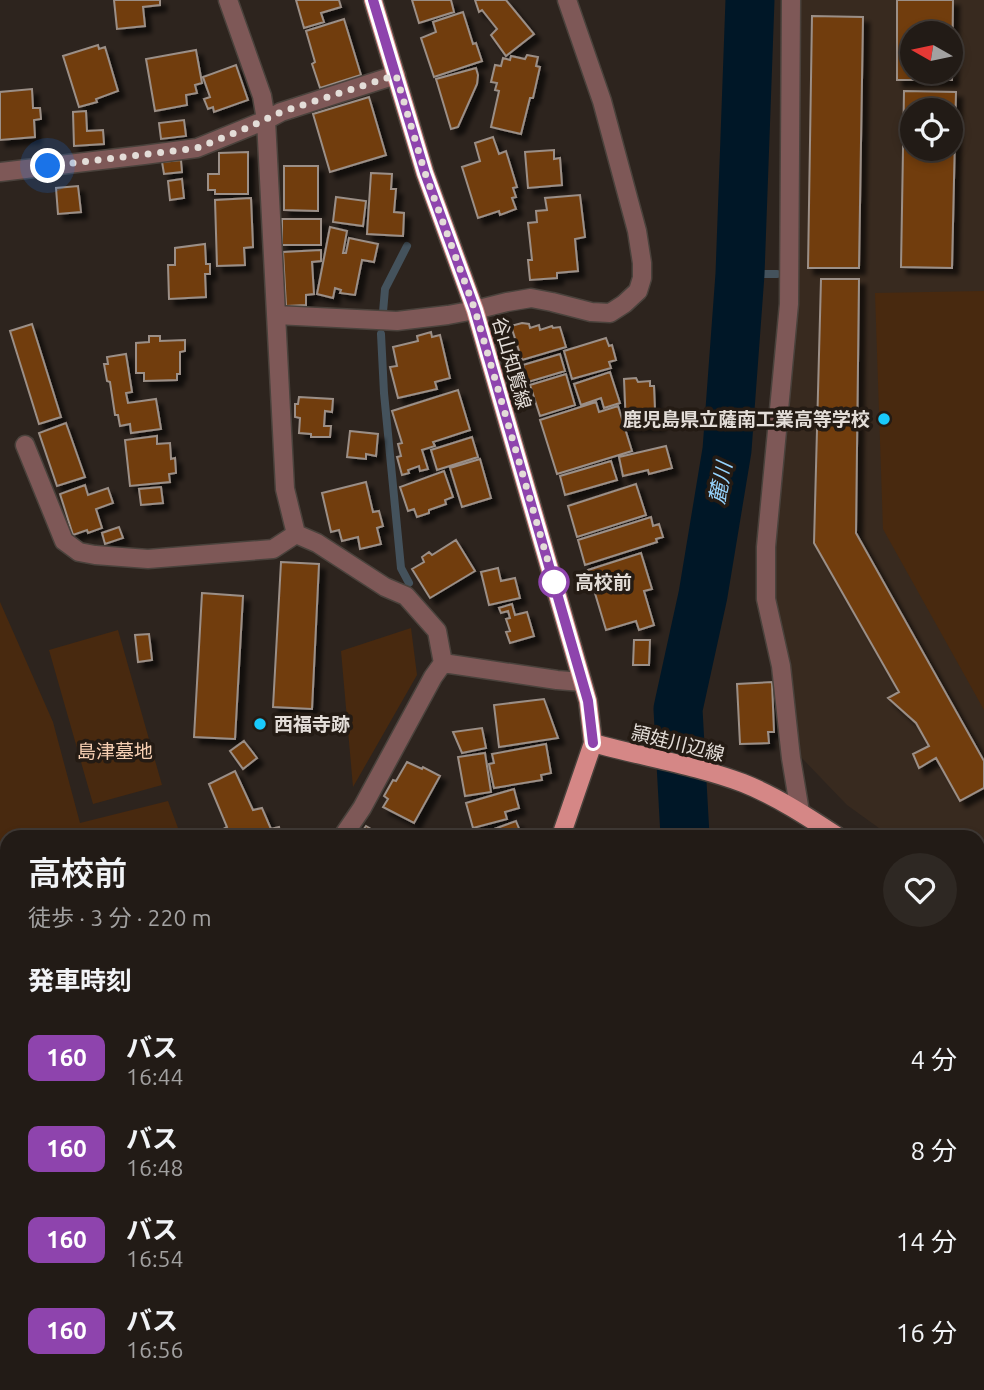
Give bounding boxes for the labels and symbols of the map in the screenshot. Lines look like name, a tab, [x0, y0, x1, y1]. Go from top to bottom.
north arrow	[900, 21, 962, 84]
your location	[30, 148, 65, 183]
street label: 谷山知覧線	[488, 314, 536, 412]
place label: 鹿児島県立薩南工業高等学校	[623, 408, 870, 430]
marker: 鹿児島県立薩南工業高等学校	[876, 411, 892, 427]
water label: 麓川	[704, 458, 736, 506]
marker: 高校前	[539, 567, 569, 597]
place label: 高校前	[575, 571, 632, 593]
place label: 西福寺跡	[274, 713, 350, 735]
marker: 西福寺跡	[252, 716, 268, 732]
street label: 頴娃川辺線	[629, 721, 727, 765]
park label: 島津墓地	[77, 740, 153, 762]

